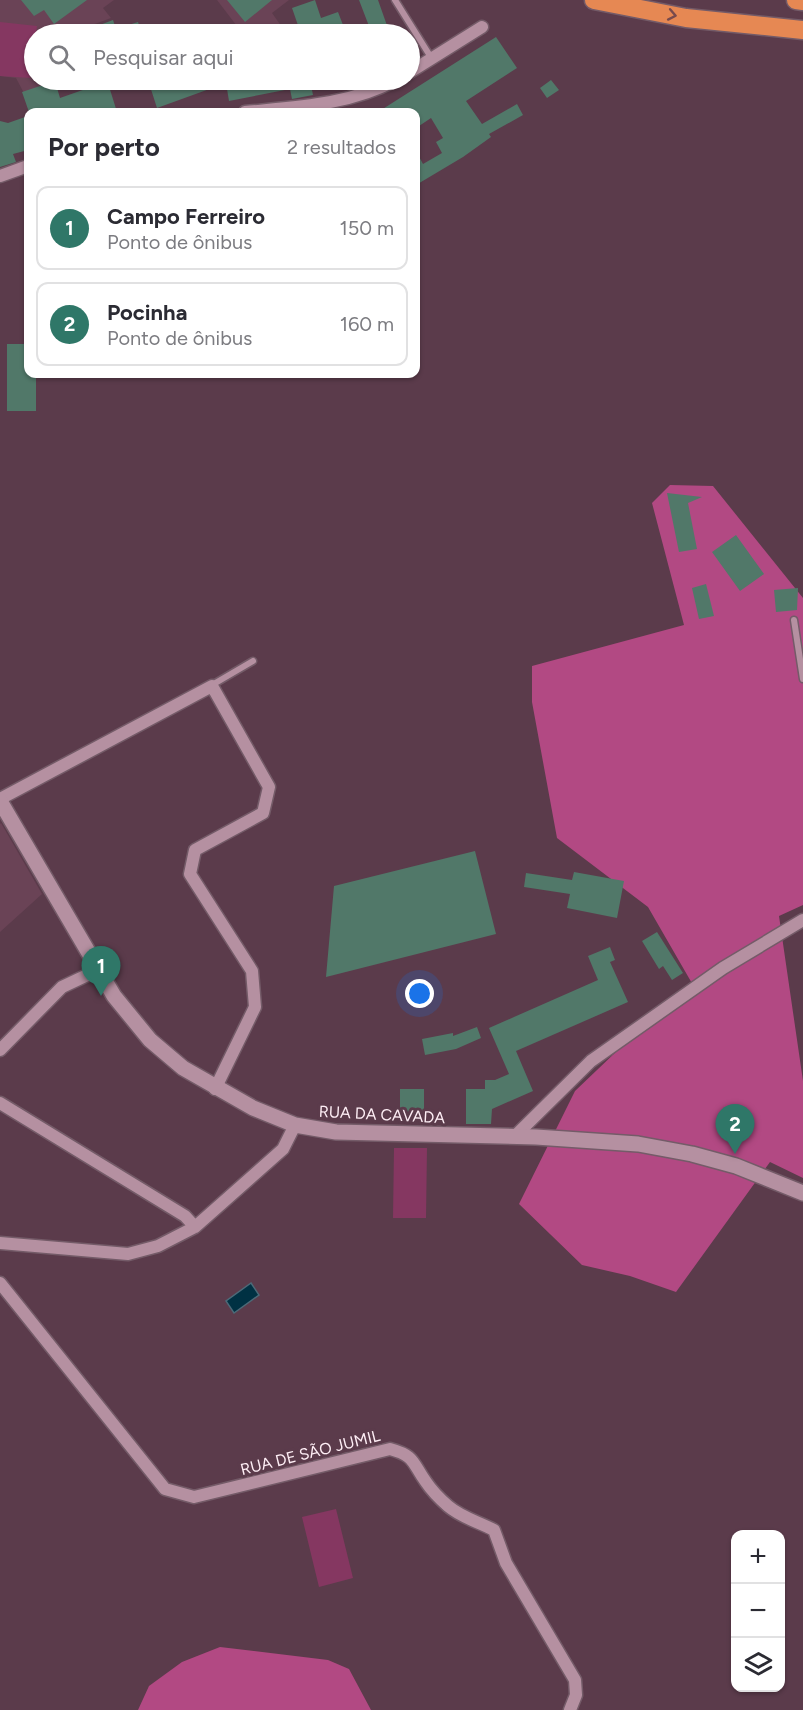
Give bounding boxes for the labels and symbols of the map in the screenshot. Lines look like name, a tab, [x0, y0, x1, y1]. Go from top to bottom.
one-way arrow	[666, 8, 676, 21]
pin: 1	[82, 946, 120, 996]
your location	[405, 979, 434, 1008]
street label: RUA DA CAVADA	[318, 1102, 446, 1127]
pin: 2	[716, 1104, 754, 1154]
street label: RUA DE SÃO JUMIL	[238, 1426, 383, 1479]

